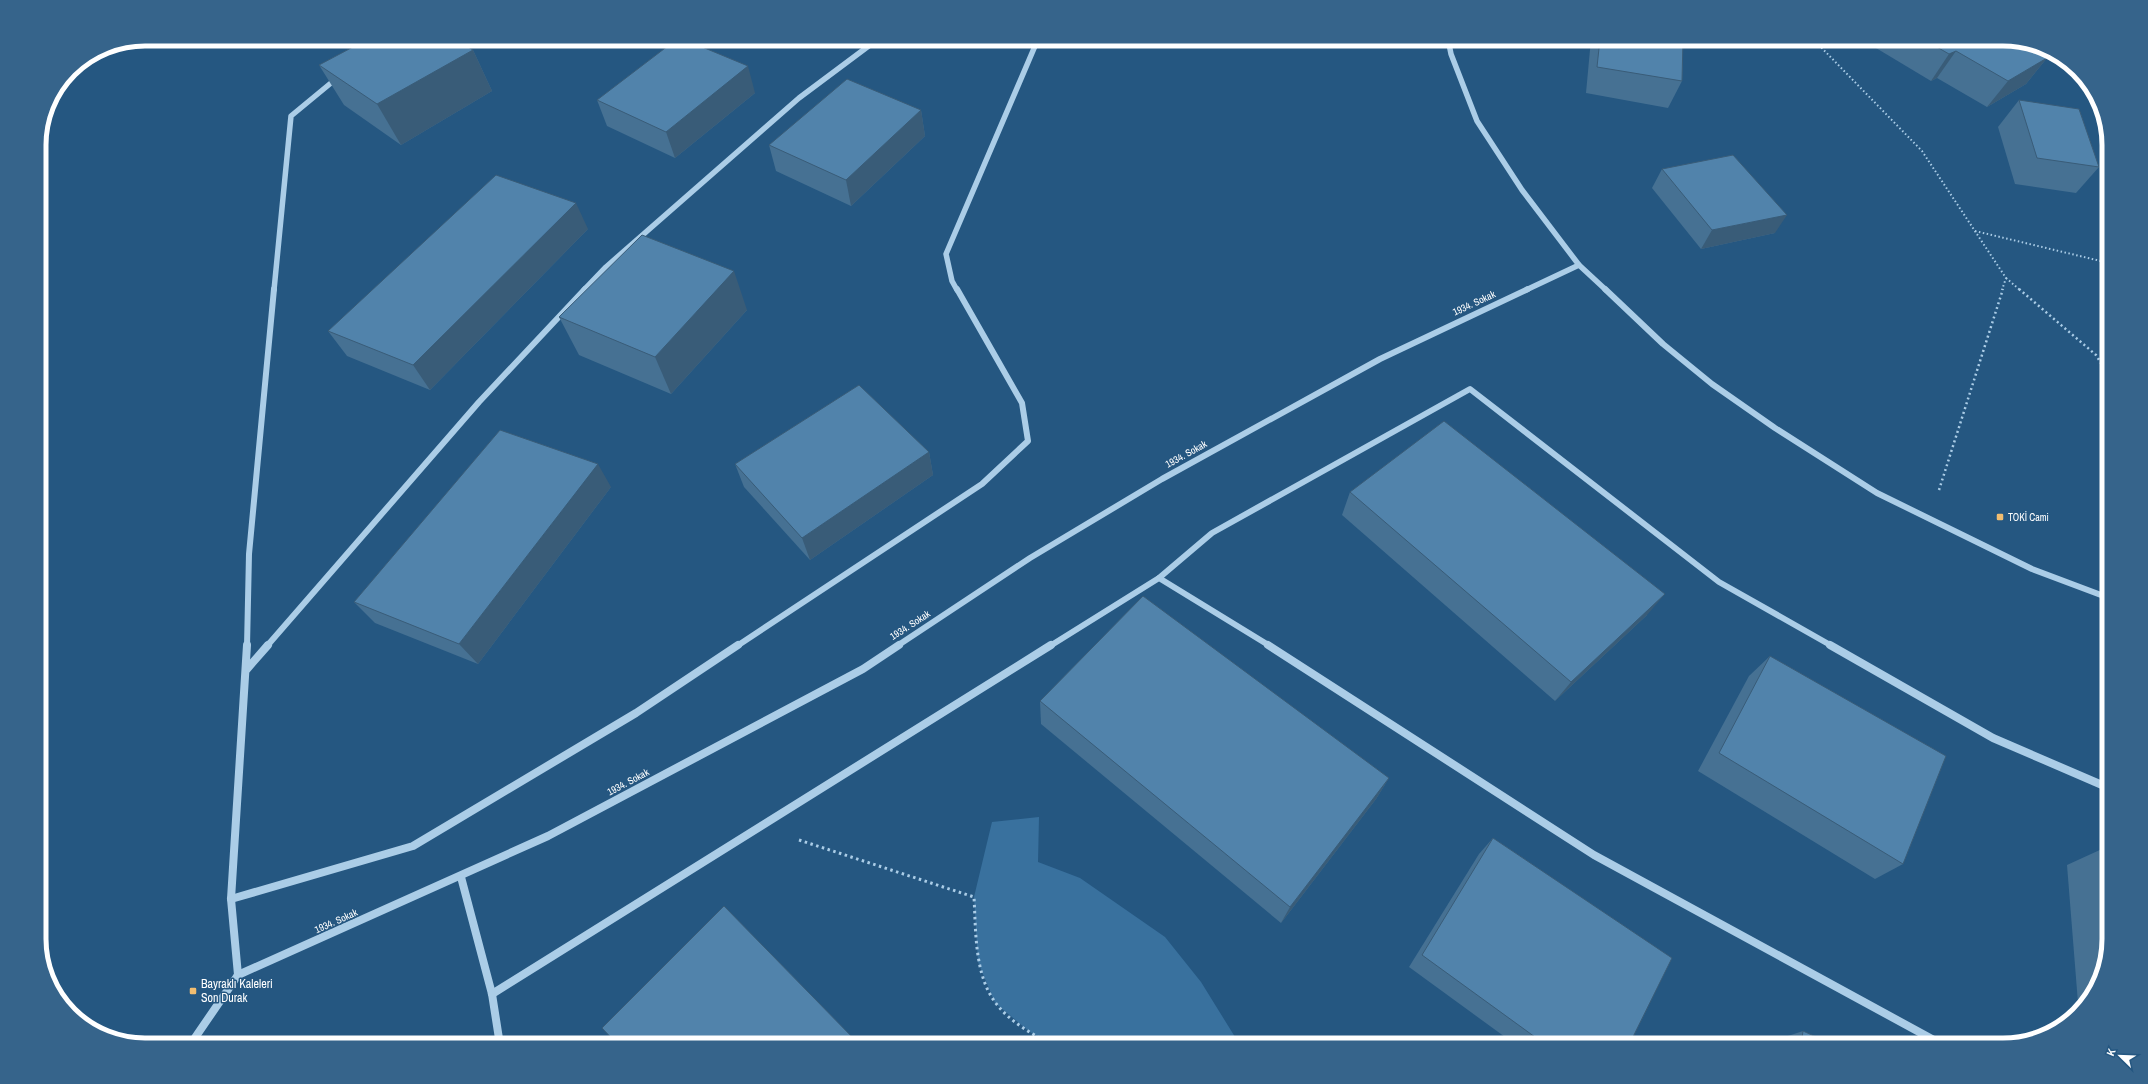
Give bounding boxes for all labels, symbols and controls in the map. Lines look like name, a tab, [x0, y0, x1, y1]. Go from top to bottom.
street label: 1934. Sokak	[1451, 287, 1498, 319]
street label: 1934. Sokak	[1163, 437, 1210, 471]
place label: TOKİ Cami	[2008, 511, 2049, 524]
marker: TOKİ Cami	[1995, 512, 2005, 522]
street label: 1934. Sokak	[887, 607, 933, 643]
street label: 1934. Sokak	[605, 765, 652, 798]
street label: 1934. Sokak	[313, 905, 360, 936]
place label: Bayraklı Kaleleri Son Durak	[201, 976, 273, 1006]
marker: Bayraklı Kaleleri Son Durak	[188, 986, 198, 996]
north arrow	[2100, 1036, 2140, 1076]
text: K	[2103, 1046, 2119, 1058]

